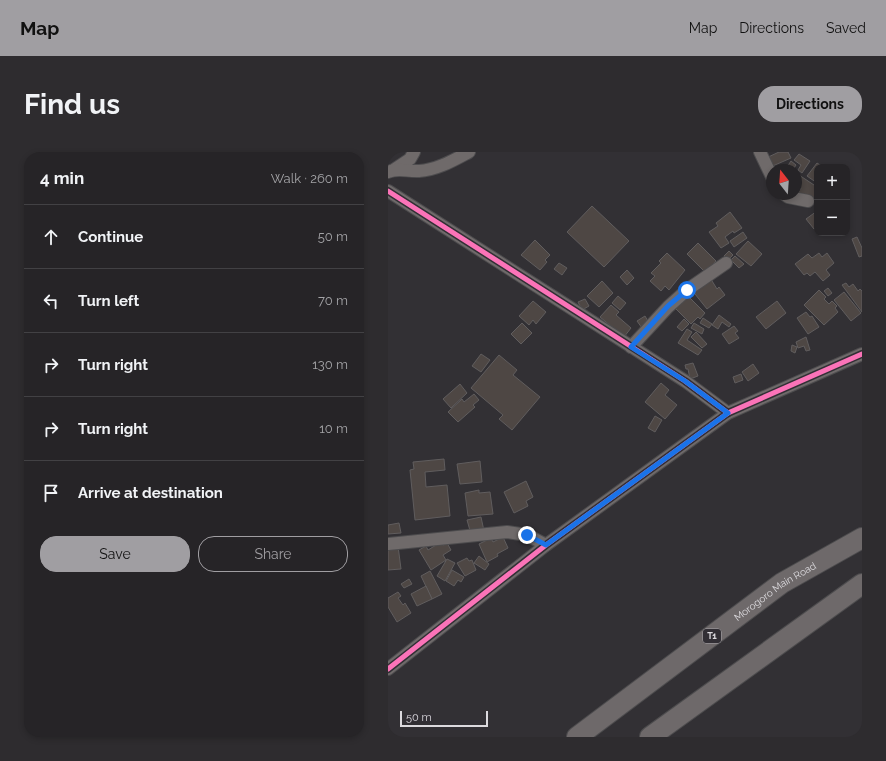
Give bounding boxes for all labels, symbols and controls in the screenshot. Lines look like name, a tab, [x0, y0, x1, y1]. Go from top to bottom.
text: Map	[20, 17, 59, 39]
text: Map	[689, 20, 717, 36]
text: Directions	[739, 20, 804, 36]
text: Saved	[826, 20, 866, 36]
button: Directions	[758, 86, 862, 122]
text: Find us	[24, 88, 120, 121]
north arrow	[766, 164, 802, 200]
map controls	[814, 164, 850, 236]
button: +	[814, 164, 850, 200]
text: 4 min	[40, 168, 84, 188]
text: Walk · 260 m	[271, 171, 348, 186]
button: −	[814, 200, 850, 236]
icon: ahead	[40, 226, 62, 248]
text: Continue	[78, 228, 143, 246]
text: 50 m	[318, 229, 348, 244]
route start	[678, 281, 696, 299]
icon: left	[40, 290, 62, 312]
text: Turn left	[78, 292, 139, 310]
text: 70 m	[318, 293, 348, 308]
icon: right	[40, 354, 62, 376]
text: Turn right	[78, 356, 148, 374]
text: 130 m	[312, 357, 348, 372]
icon: right	[40, 418, 62, 440]
text: Turn right	[78, 420, 148, 438]
text: 10 m	[319, 421, 348, 436]
icon: arrive	[40, 482, 62, 504]
text: Arrive at destination	[78, 484, 223, 502]
route end	[518, 526, 536, 544]
button: Save	[40, 536, 190, 572]
button: Share	[198, 536, 348, 572]
street label: Morogoro Main Road	[732, 560, 818, 623]
road number: T1	[703, 629, 721, 643]
scale bar	[400, 709, 488, 728]
text: 50 m	[406, 711, 432, 724]

